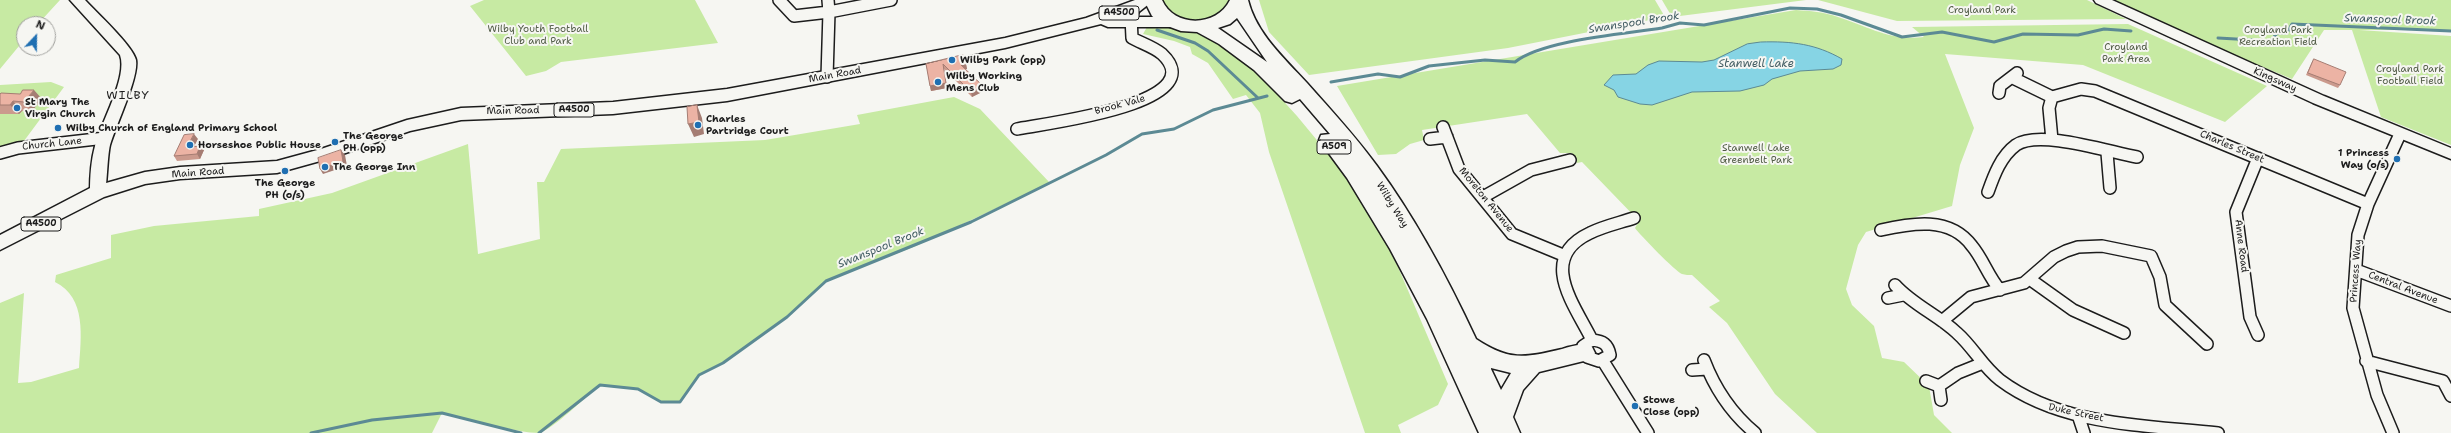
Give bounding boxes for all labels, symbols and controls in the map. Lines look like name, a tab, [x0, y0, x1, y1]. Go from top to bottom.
park label: Croyland Park	[1948, 4, 2016, 16]
road number: A4500	[1099, 6, 1139, 20]
water label: Swanspool Brook	[1588, 9, 1680, 37]
water label: Swanspool Brook	[2344, 12, 2436, 28]
north arrow	[16, 16, 56, 56]
text: N	[33, 17, 47, 34]
park label: Wilby Youth Football Club and Park	[488, 23, 588, 46]
park label: Croyland Park Recreation Field	[2239, 24, 2317, 48]
park label: Croyland Park Area	[2102, 41, 2150, 64]
place label: Wilby Park (opp)	[960, 54, 1046, 66]
marker: Wilby Park (opp)	[947, 55, 957, 65]
water label: Stanwell Lake	[1718, 57, 1794, 71]
park label: Croyland Park Football Field	[2376, 63, 2444, 86]
street label: Main Road	[808, 64, 862, 86]
street label: Kingsway	[2251, 65, 2299, 95]
place label: Wilby Working Mens Club	[946, 70, 1022, 94]
marker: Wilby Working Mens Club	[933, 77, 943, 87]
district label: WILBY	[106, 89, 150, 103]
street label: Brook Vale	[1093, 92, 1147, 118]
place label: St Mary The Virgin Church	[25, 96, 95, 120]
marker: St Mary The Virgin Church	[12, 103, 22, 113]
road number: A4500	[554, 103, 594, 117]
street label: Main Road	[486, 105, 540, 117]
place label: Charles Partridge Court	[706, 113, 789, 136]
marker: Charles Partridge Court	[693, 120, 703, 130]
place label: Wilby Church of England Primary School	[66, 122, 277, 134]
marker: Wilby Church of England Primary School	[53, 123, 63, 133]
street label: Charles Street	[2198, 128, 2266, 166]
place label: The George PH (opp)	[343, 130, 403, 154]
street label: Church Lane	[22, 135, 82, 153]
marker: The George PH (opp)	[330, 137, 340, 147]
place label: Horseshoe Public House	[198, 139, 321, 151]
marker: Horseshoe Public House	[185, 140, 195, 150]
road number: A509	[1317, 140, 1351, 154]
park label: Stanwell Lake Greenbelt Park	[1720, 142, 1792, 166]
place label: 1 Princess Way (o/s)	[2338, 147, 2389, 170]
marker: 1 Princess Way (o/s)	[2392, 154, 2402, 164]
place label: The George Inn	[333, 161, 415, 173]
marker: The George Inn	[320, 162, 330, 172]
street label: Main Road	[171, 165, 225, 181]
street label: Moreton Avenue	[1456, 165, 1516, 235]
marker: The George PH (o/s)	[280, 166, 290, 176]
place label: The George PH (o/s)	[255, 177, 315, 200]
street label: Wilby Way	[1373, 180, 1411, 230]
road number: A4500	[21, 217, 61, 231]
street label: Anne Road	[2232, 219, 2250, 273]
water label: Swanspool Brook	[836, 225, 926, 271]
street label: Princess Way	[2348, 239, 2364, 303]
street label: Central Avenue	[2366, 269, 2440, 307]
place label: Stowe Close (opp)	[1643, 394, 1699, 418]
marker: Stowe Close (opp)	[1630, 401, 1640, 411]
street label: Duke Street	[2047, 401, 2105, 425]

